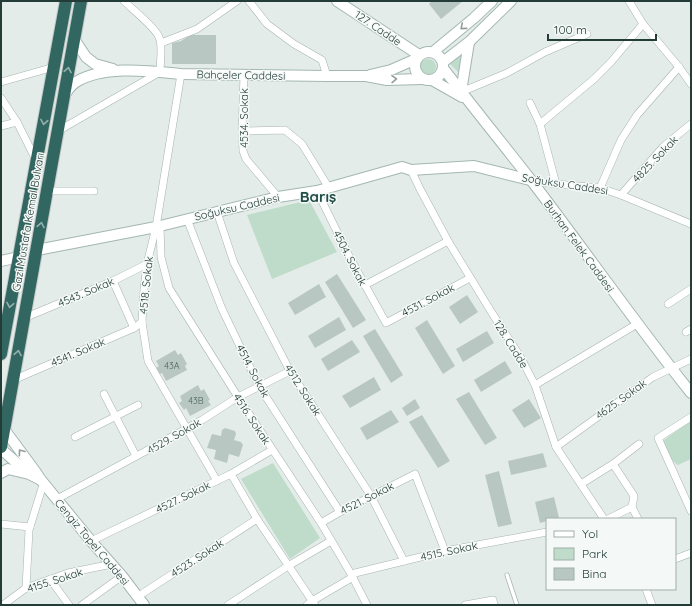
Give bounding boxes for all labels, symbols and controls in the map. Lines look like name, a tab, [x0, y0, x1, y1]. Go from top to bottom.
street label: 127. Cadde	[352, 7, 404, 49]
scale bar	[548, 16, 656, 42]
one-way arrow	[460, 22, 468, 29]
text: 100 m	[554, 22, 587, 37]
one-way arrow	[64, 67, 72, 73]
street label: Bahçeler Caddesi	[196, 67, 286, 83]
one-way arrow	[391, 75, 397, 84]
street label: 4534. Sokak	[237, 88, 251, 148]
one-way arrow	[40, 119, 48, 125]
street label: 4825. Sokak	[629, 133, 681, 185]
street label: Gazi Mustafa Kemal Bulvarı	[9, 152, 47, 292]
street label: Soğuksu Caddesi	[521, 170, 609, 198]
district label: Barış	[300, 187, 336, 206]
street label: Soğuksu Caddesi	[193, 190, 281, 224]
street label: Burhan Felek Caddesi	[541, 197, 617, 295]
one-way arrow	[36, 222, 45, 228]
street label: 4504. Sokak	[330, 228, 370, 288]
street label: 4518. Sokak	[136, 255, 156, 315]
street label: 4543. Sokak	[56, 274, 116, 310]
street label: 4531. Sokak	[399, 280, 457, 320]
one-way arrow	[7, 302, 15, 308]
street label: 128. Cadde	[491, 317, 531, 371]
street label: 4541. Sokak	[49, 334, 107, 370]
street label: 4514. Sokak	[233, 342, 273, 400]
one-way arrow	[13, 350, 22, 356]
house number: 43A	[164, 360, 180, 371]
street label: 4512. Sokak	[282, 362, 324, 418]
street label: 4625. Sokak	[593, 376, 649, 422]
street label: 4516. Sokak	[230, 391, 274, 447]
house number: 43B	[188, 395, 204, 406]
street label: 4529. Sokak	[145, 415, 204, 457]
one-way arrow	[19, 449, 26, 456]
street label: 4527. Sokak	[153, 478, 213, 516]
street label: 4521. Sokak	[338, 478, 396, 517]
street label: Cengiz Topel Caddesi	[52, 496, 132, 588]
legend	[546, 518, 676, 590]
text: Yol	[582, 526, 598, 541]
street label: 4523. Sokak	[168, 536, 226, 580]
street label: 4515. Sokak	[419, 538, 479, 564]
text: Park	[582, 546, 607, 561]
street label: 4155. Sokak	[25, 564, 85, 596]
text: Bina	[582, 566, 607, 581]

